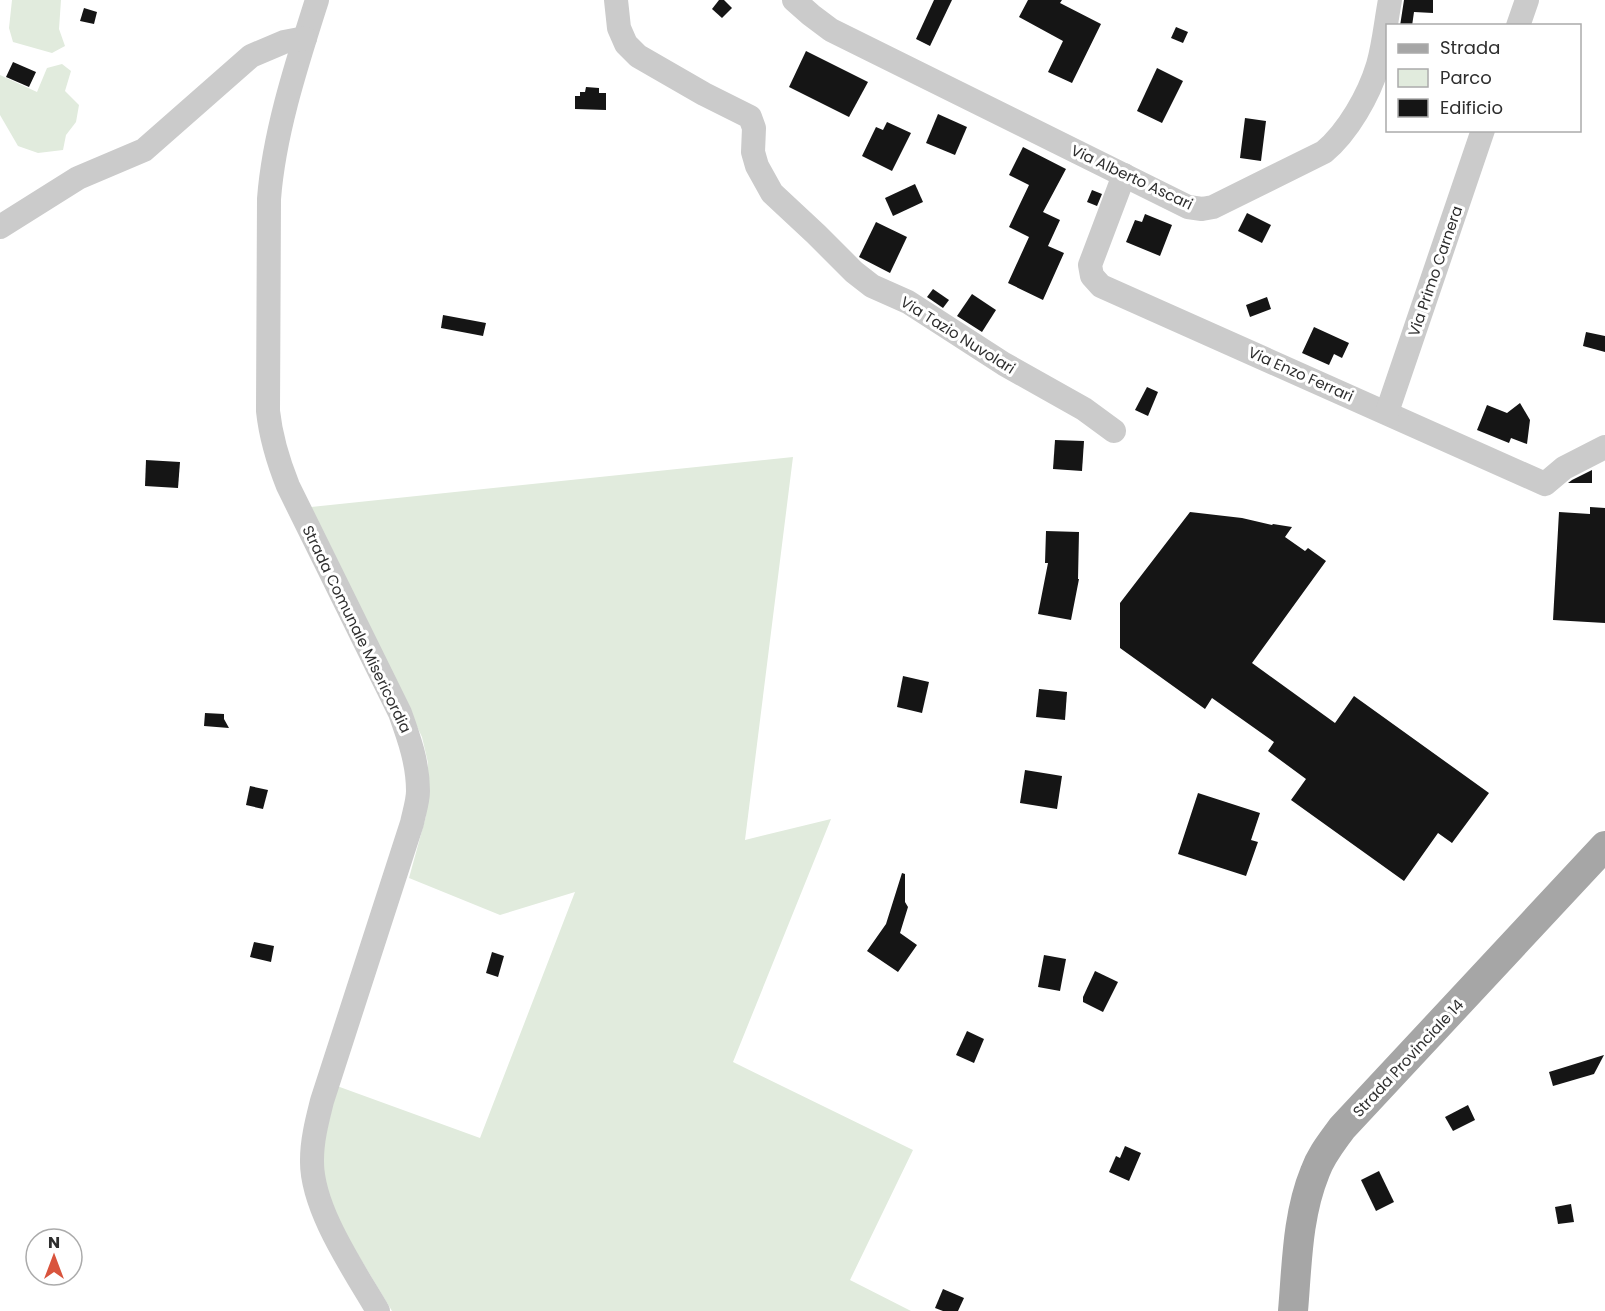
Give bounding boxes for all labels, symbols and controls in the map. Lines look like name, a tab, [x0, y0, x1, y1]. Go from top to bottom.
legend	[1386, 24, 1581, 132]
text: Strada	[1440, 35, 1500, 60]
text: Parco	[1440, 65, 1492, 90]
text: Edificio	[1440, 95, 1503, 120]
street label: Via Alberto Ascari	[1068, 140, 1196, 214]
street label: Via Primo Carnera	[1403, 203, 1467, 339]
street label: Via Tazio Nuvolari	[897, 291, 1019, 379]
street label: Via Enzo Ferrari	[1245, 341, 1357, 407]
street label: Strada Comunale Misericordia	[297, 522, 417, 736]
street label: Strada Provinciale 14	[1348, 995, 1468, 1121]
north arrow	[24, 1227, 84, 1287]
text: N	[48, 1231, 60, 1254]

